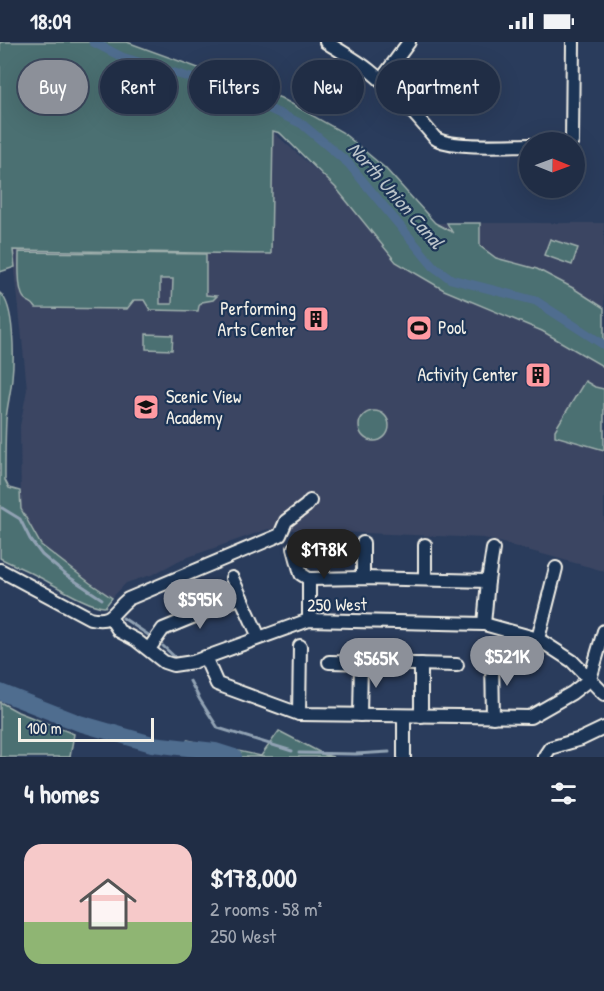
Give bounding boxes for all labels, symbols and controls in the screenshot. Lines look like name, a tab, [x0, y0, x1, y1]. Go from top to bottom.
text: 18:09	[30, 6, 71, 36]
chip: Buy	[18, 60, 88, 114]
chip: Rent	[100, 60, 177, 114]
chip: Filters	[189, 60, 280, 114]
chip: New	[292, 60, 364, 114]
chip: Apartment	[376, 60, 500, 114]
north arrow	[519, 132, 585, 198]
map controls	[519, 132, 585, 198]
water label: North Union Canal	[342, 135, 451, 255]
place label: Performing Arts Center	[218, 296, 296, 342]
building icon: Performing Arts Center	[301, 304, 331, 334]
sports icon: Pool	[404, 313, 434, 343]
place label: Pool	[438, 315, 466, 340]
building icon: Activity Center	[523, 360, 553, 390]
place label: Activity Center	[417, 362, 518, 387]
place label: Scenic View Academy	[166, 384, 241, 430]
school or university icon: Scenic View Academy	[131, 392, 161, 422]
pin: $178K	[282, 529, 366, 580]
text: $178K	[301, 535, 347, 562]
pin: $595K	[158, 579, 242, 630]
text: $595K	[178, 585, 222, 612]
street label: 250 West	[307, 591, 368, 618]
pin: $521K	[465, 636, 549, 687]
pin: $565K	[334, 638, 418, 689]
text: $521K	[484, 642, 530, 669]
text: $565K	[353, 644, 399, 671]
scale bar	[18, 715, 154, 742]
text: 100 m	[27, 717, 62, 739]
text: 4 homes	[24, 776, 99, 811]
icon: filters	[547, 777, 580, 810]
text: $178,000	[210, 860, 297, 895]
icon: home	[72, 868, 144, 940]
text: 2 rooms · 58 m²	[210, 895, 322, 922]
text: 250 West	[210, 922, 276, 949]

